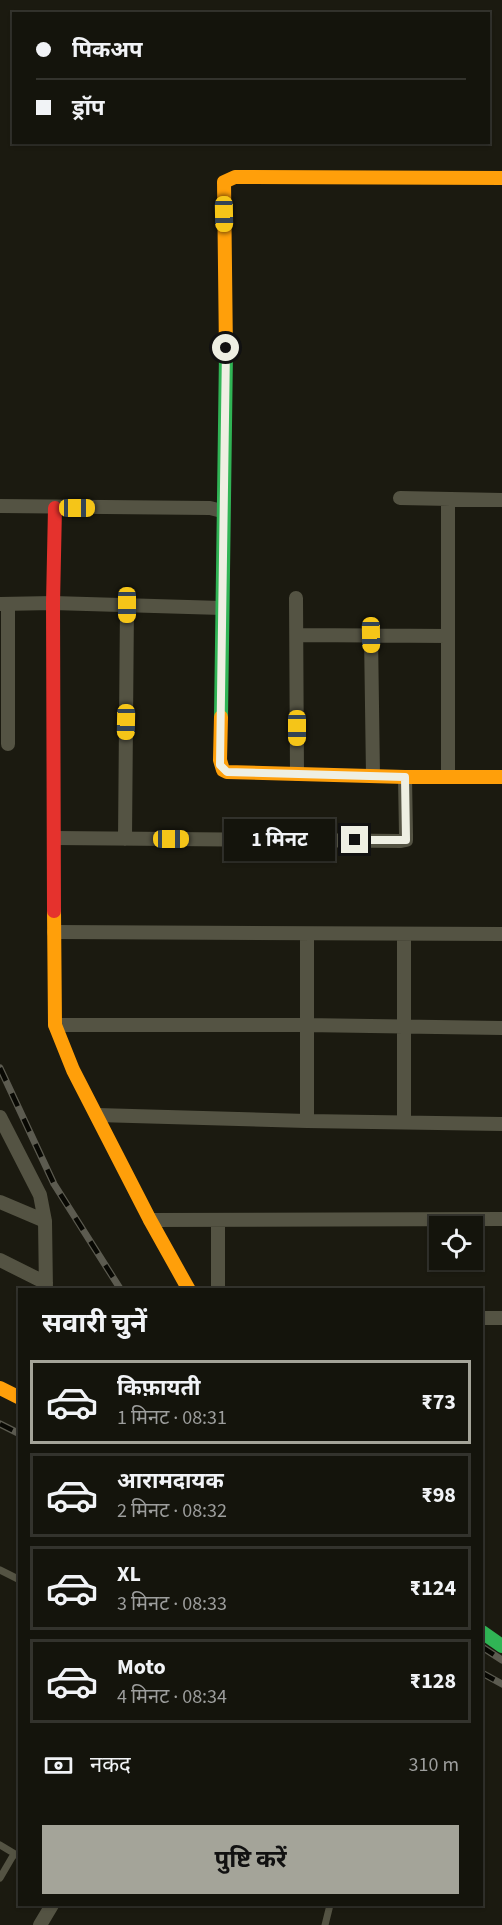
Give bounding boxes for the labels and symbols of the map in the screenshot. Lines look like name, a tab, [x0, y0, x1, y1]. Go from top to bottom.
car	[215, 196, 233, 232]
route start	[212, 334, 239, 361]
car	[59, 499, 95, 517]
car	[118, 587, 136, 623]
car	[362, 617, 380, 653]
car	[117, 704, 135, 740]
car	[288, 710, 306, 746]
callout: 1 मिनट	[223, 819, 334, 861]
route end	[341, 826, 368, 853]
car	[153, 830, 189, 848]

